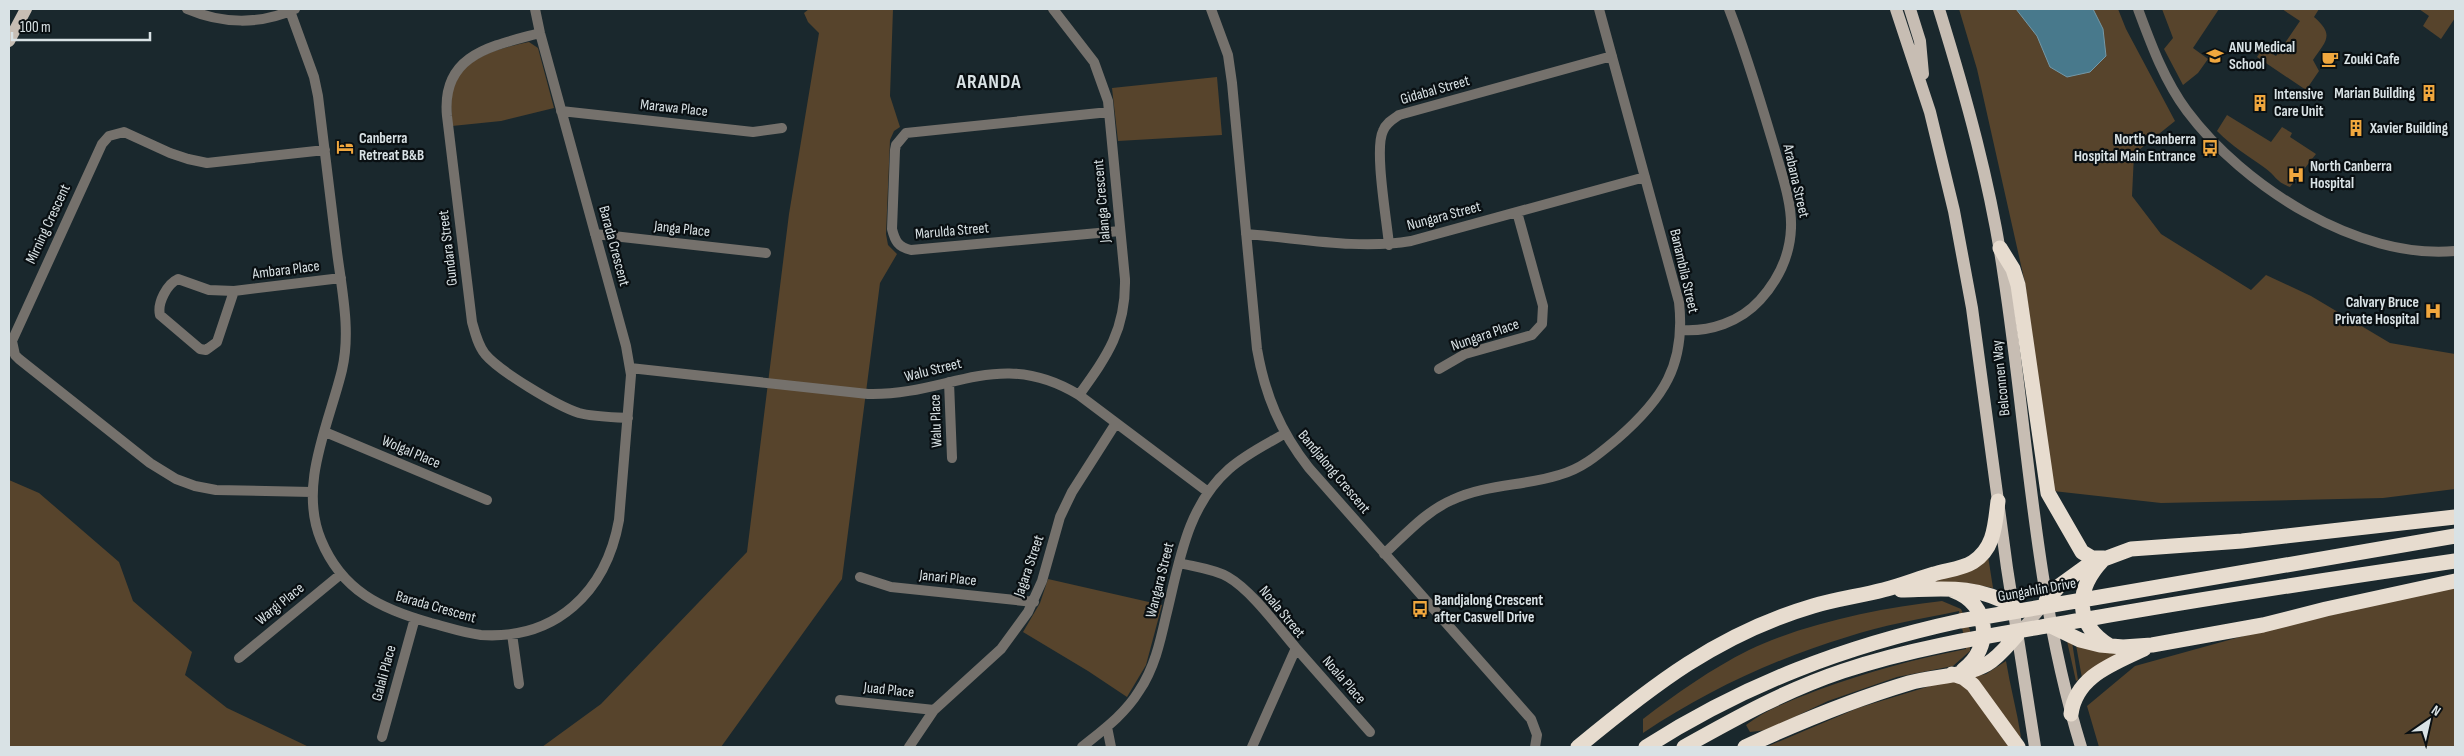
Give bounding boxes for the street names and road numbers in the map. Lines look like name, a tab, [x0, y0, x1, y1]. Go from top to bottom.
street label: Gidabal Street	[1398, 71, 1472, 109]
street label: Marawa Place	[639, 95, 709, 121]
street label: Arabana Street	[1778, 141, 1814, 220]
street label: Jalanga Crescent	[1089, 158, 1115, 244]
street label: Mirning Crescent	[21, 181, 75, 267]
street label: Nungara Street	[1405, 197, 1483, 235]
street label: Barada Crescent	[594, 204, 634, 289]
street label: Gundara Street	[434, 209, 462, 287]
street label: Janga Place	[652, 217, 711, 241]
street label: Marulda Street	[914, 218, 990, 244]
street label: Banambila Street	[1665, 227, 1703, 315]
street label: Ambara Place	[250, 256, 321, 284]
street label: Nungara Place	[1448, 314, 1522, 356]
street label: Belconnen Way	[1988, 339, 2014, 417]
street label: Walu Street	[902, 354, 964, 386]
street label: Walu Place	[926, 394, 946, 448]
street label: Bandjalong Crescent	[1294, 426, 1375, 518]
street label: Wolgal Place	[379, 431, 443, 473]
street label: Jagara Street	[1009, 532, 1049, 600]
street label: Wangara Street	[1141, 540, 1179, 620]
street label: Janari Place	[917, 565, 978, 590]
street label: Gungahlin Drive	[1996, 574, 2078, 606]
street label: Wargi Place	[252, 579, 308, 629]
street label: Noala Street	[1255, 582, 1310, 642]
street label: Barada Crescent	[394, 586, 479, 628]
street label: Galali Place	[367, 643, 401, 703]
street label: Noala Place	[1318, 652, 1370, 708]
street label: Juad Place	[862, 678, 915, 702]

